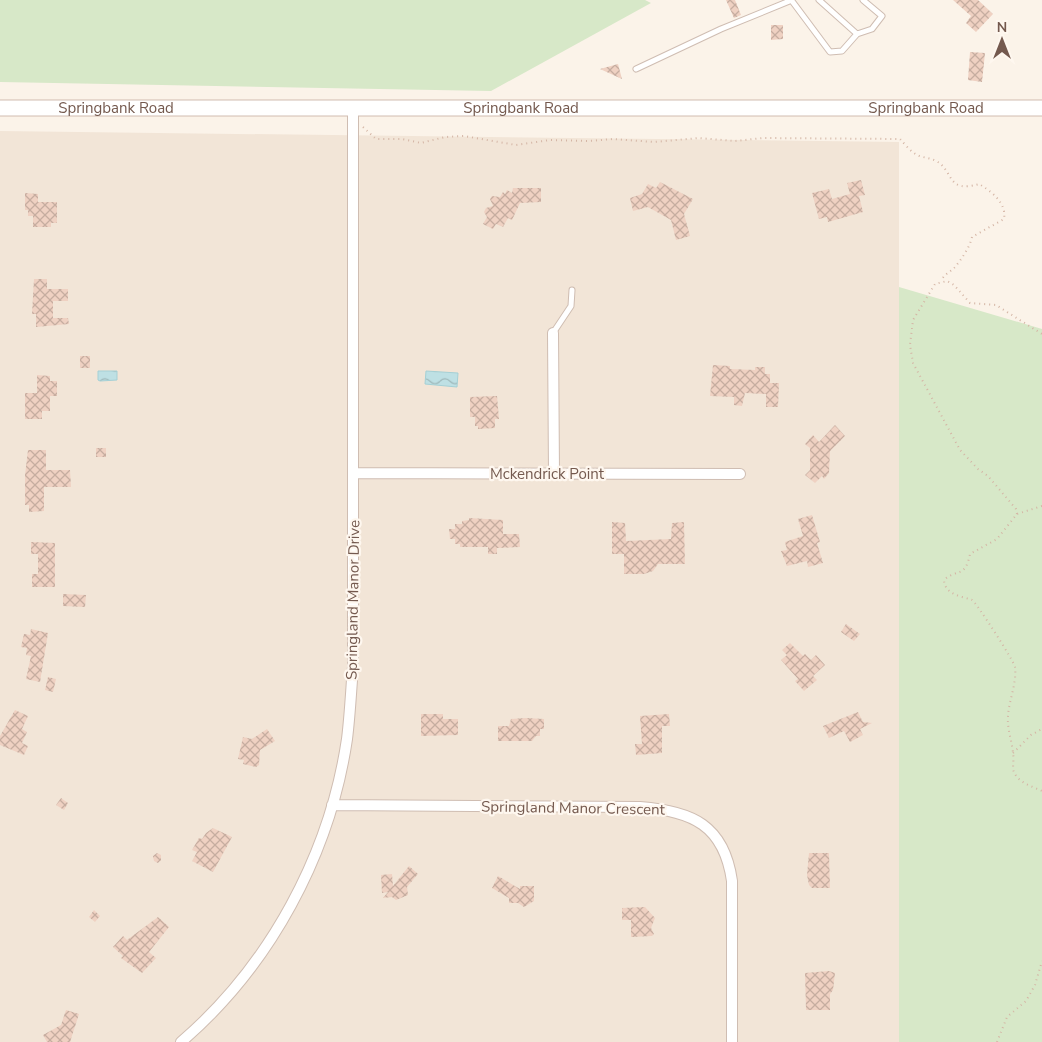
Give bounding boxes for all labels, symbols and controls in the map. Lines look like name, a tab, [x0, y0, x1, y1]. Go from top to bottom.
north arrow	[977, 15, 1027, 65]
text: N	[997, 18, 1007, 37]
street label: Springbank Road	[58, 98, 174, 118]
street label: Springbank Road	[463, 98, 579, 118]
street label: Springbank Road	[868, 98, 984, 118]
street label: Mckendrick Point	[490, 464, 605, 484]
street label: Springland Manor Drive	[342, 520, 364, 680]
street label: Springland Manor Crescent	[481, 796, 666, 820]

